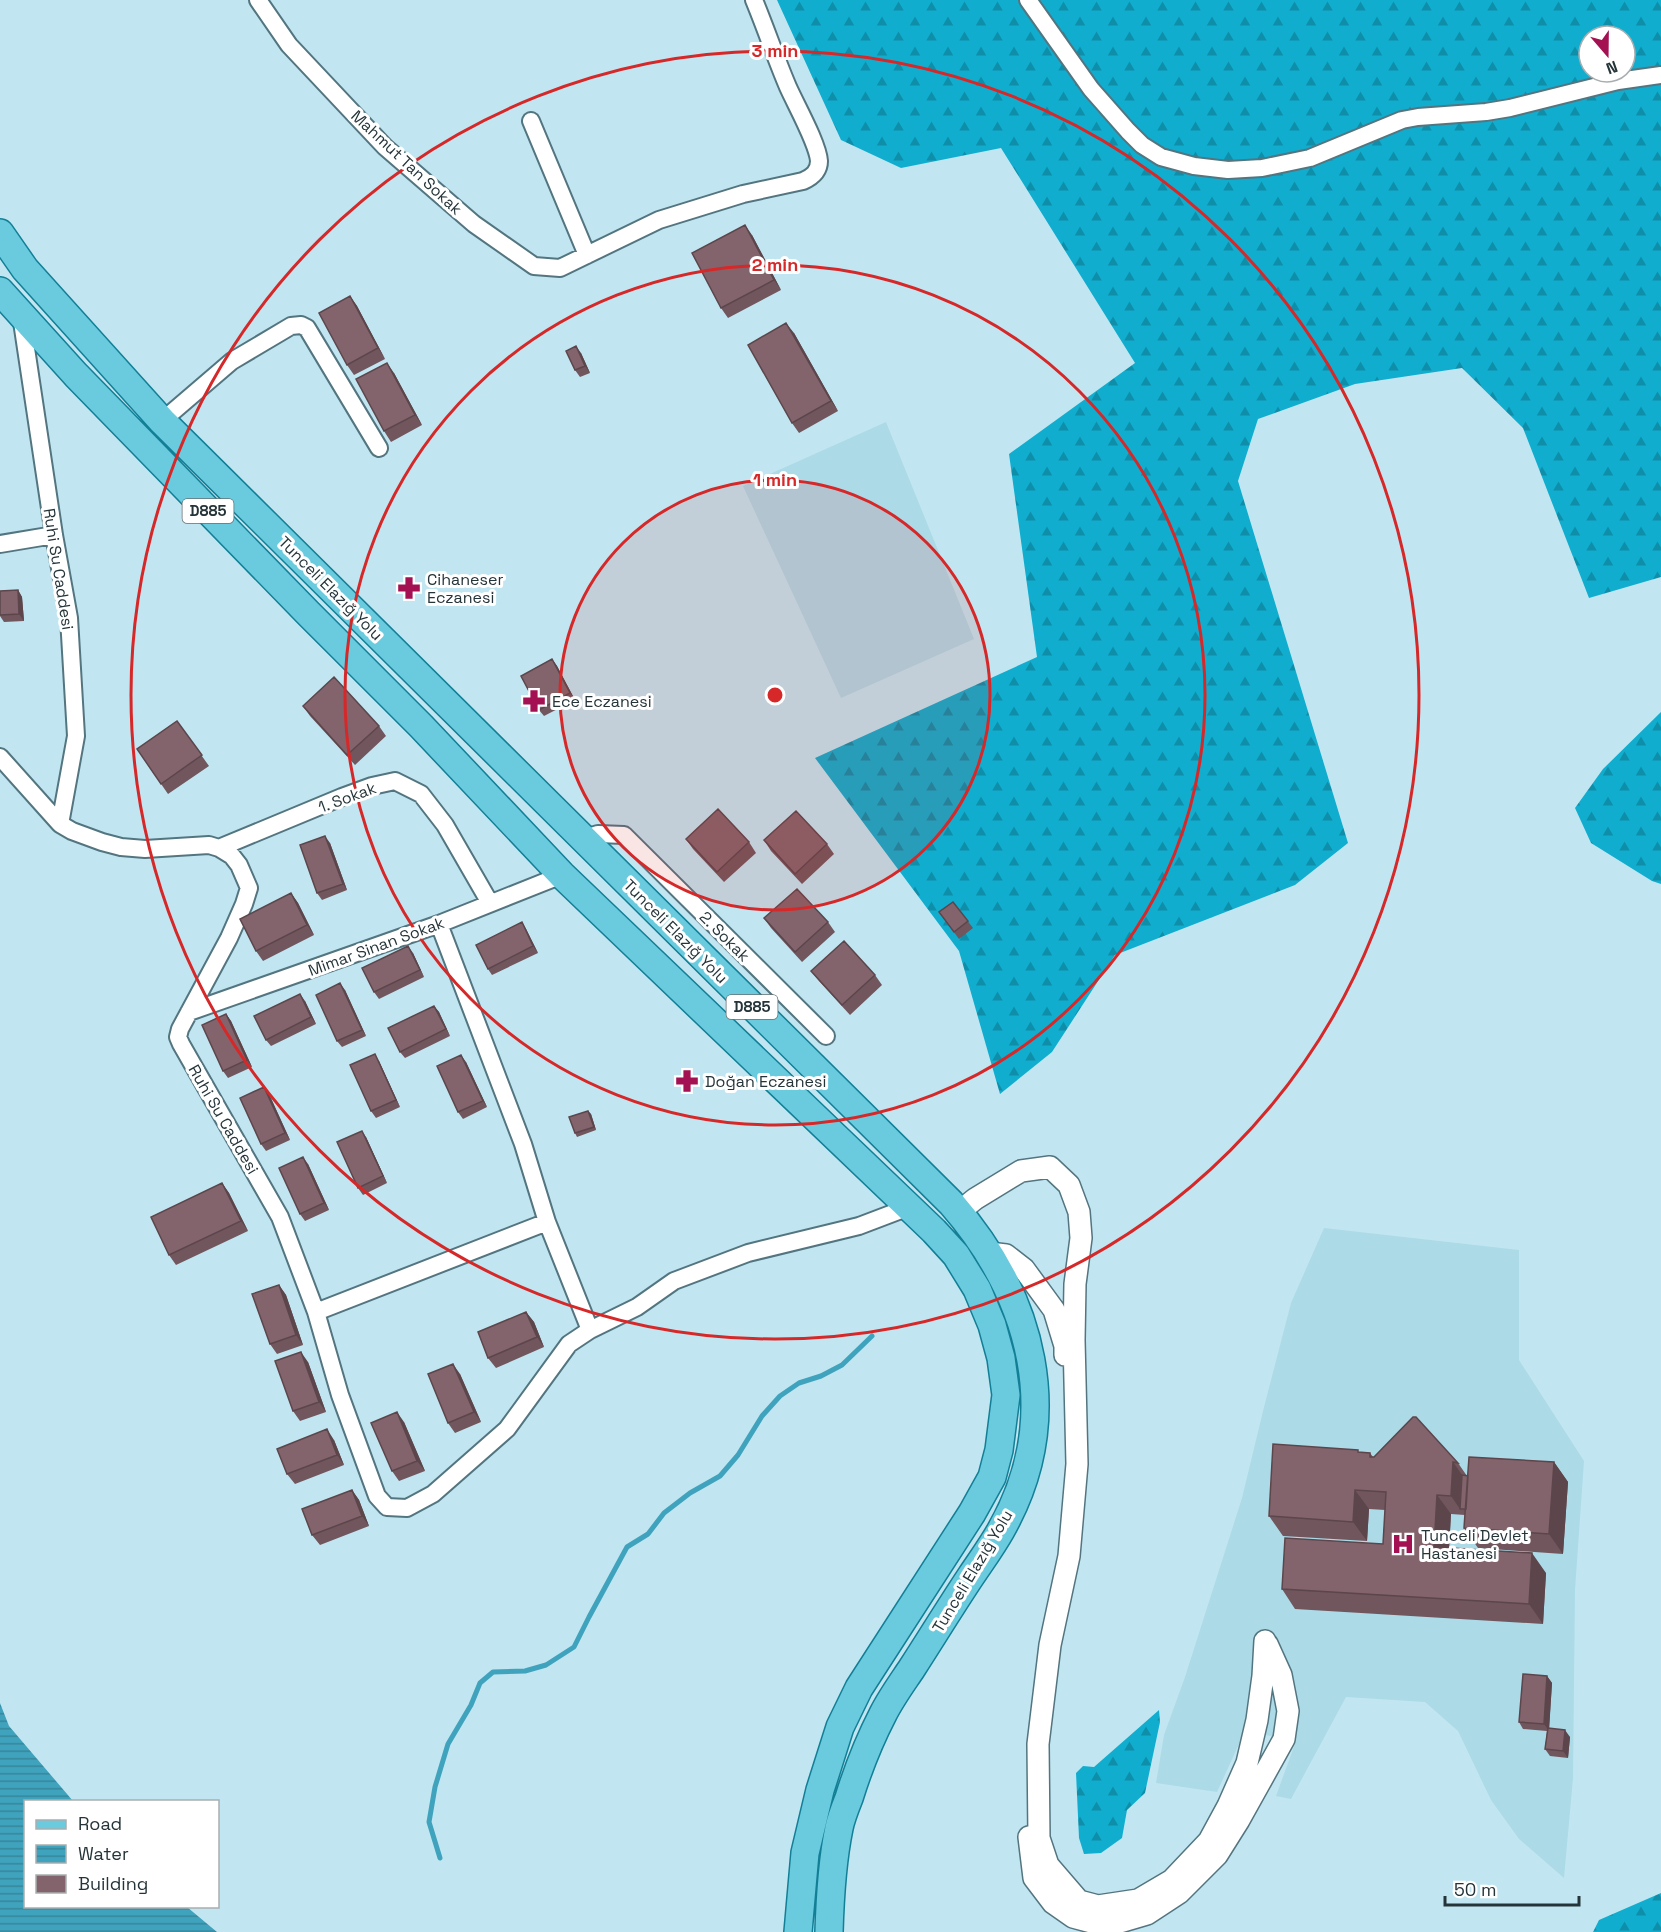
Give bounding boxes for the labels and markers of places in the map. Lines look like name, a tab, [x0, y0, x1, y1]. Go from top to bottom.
place label: Cihaneser Eczanesi	[427, 569, 503, 608]
pharmacy icon: Cihaneser Eczanesi	[396, 575, 422, 601]
centre of rings	[765, 685, 785, 705]
pharmacy icon: Ece Eczanesi	[521, 688, 547, 714]
place label: Ece Eczanesi	[552, 691, 652, 712]
pharmacy icon: Doğan Eczanesi	[674, 1068, 700, 1094]
place label: Doğan Eczanesi	[705, 1071, 826, 1092]
place label: Tunceli Devlet Hastanesi	[1421, 1525, 1529, 1564]
hospital icon: Tunceli Devlet Hastanesi	[1390, 1531, 1416, 1557]

